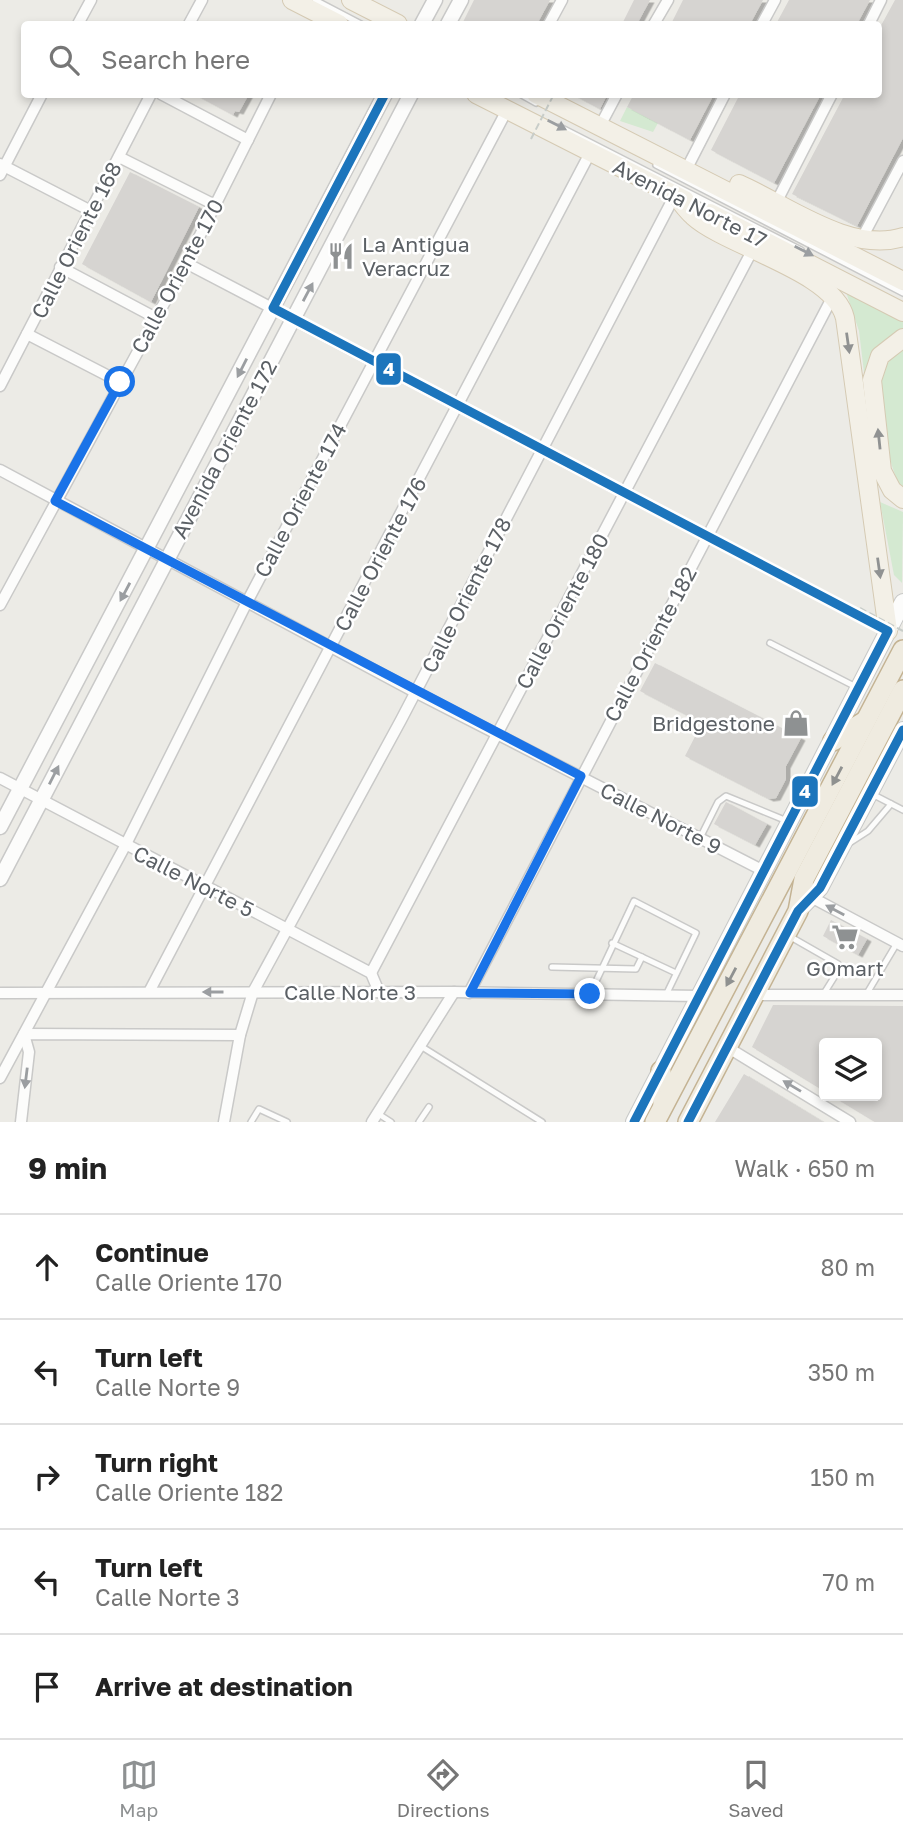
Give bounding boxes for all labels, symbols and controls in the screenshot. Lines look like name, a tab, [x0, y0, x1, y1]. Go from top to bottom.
search box	[21, 21, 882, 98]
icon: search	[45, 41, 83, 79]
text: Search here	[101, 44, 250, 75]
one-way arrow	[547, 120, 567, 131]
street label: Avenida Norte 17	[609, 153, 771, 253]
street label: Calle Oriente 168	[25, 157, 127, 323]
street label: Calle Oriente 170	[125, 194, 229, 358]
place label: La Antigua Veracruz	[362, 231, 470, 281]
restaurant icon: La Antigua Veracruz	[326, 241, 356, 271]
one-way arrow	[794, 246, 814, 257]
one-way arrow	[301, 281, 313, 301]
one-way arrow	[843, 332, 854, 354]
line badge: 4	[375, 352, 402, 386]
street label: Avenida Oriente 172	[166, 355, 282, 543]
text: 4	[383, 357, 395, 380]
one-way arrow	[236, 359, 248, 379]
route start	[104, 366, 135, 397]
street label: Calle Oriente 174	[248, 418, 352, 582]
one-way arrow	[873, 427, 884, 449]
street label: Calle Oriente 176	[328, 472, 432, 636]
street label: Calle Oriente 178	[416, 513, 516, 677]
street label: Calle Oriente 180	[510, 529, 614, 693]
one-way arrow	[874, 557, 885, 579]
street label: Calle Oriente 182	[598, 562, 702, 726]
one-way arrow	[120, 582, 131, 602]
shop icon: Bridgestone	[781, 708, 811, 738]
place label: Bridgestone	[652, 710, 775, 736]
one-way arrow	[49, 765, 60, 785]
one-way arrow	[831, 766, 843, 786]
line badge: 4	[791, 775, 819, 808]
street label: Calle Norte 9	[596, 776, 726, 860]
text: 4	[799, 779, 811, 802]
street label: Calle Norte 5	[129, 839, 259, 923]
one-way arrow	[826, 904, 845, 916]
supermarket icon: GOmart	[830, 922, 860, 952]
place label: GOmart	[806, 955, 884, 981]
one-way arrow	[725, 967, 737, 987]
route end	[574, 978, 605, 1009]
street label: Calle Norte 3	[284, 979, 416, 1005]
one-way arrow	[202, 986, 224, 998]
map controls	[819, 1038, 882, 1101]
button: layers	[819, 1038, 882, 1101]
one-way arrow	[21, 1067, 32, 1089]
one-way arrow	[783, 1080, 802, 1093]
text: 9 min	[28, 1150, 107, 1186]
text: Walk · 650 m	[734, 1154, 875, 1182]
text: Continue	[95, 1237, 209, 1268]
icon: ahead	[28, 1248, 66, 1286]
text: 80 m	[821, 1253, 875, 1281]
text: Calle Oriente 170	[95, 1268, 283, 1296]
text: Turn left	[95, 1342, 203, 1373]
icon: left	[28, 1353, 66, 1391]
text: 350 m	[808, 1358, 875, 1386]
text: Calle Norte 9	[95, 1373, 240, 1401]
text: Turn right	[95, 1447, 218, 1478]
icon: right	[28, 1458, 66, 1496]
text: 150 m	[810, 1463, 875, 1491]
text: Calle Oriente 182	[95, 1478, 283, 1506]
text: Turn left	[95, 1552, 203, 1583]
icon: left	[28, 1563, 66, 1601]
text: 70 m	[822, 1568, 875, 1596]
text: Calle Norte 3	[95, 1583, 240, 1611]
icon: arrive	[28, 1668, 66, 1706]
text: Arrive at destination	[95, 1671, 353, 1702]
tab: Map	[119, 1756, 158, 1821]
tab: Directions	[397, 1756, 490, 1821]
tab: Saved	[728, 1756, 784, 1821]

